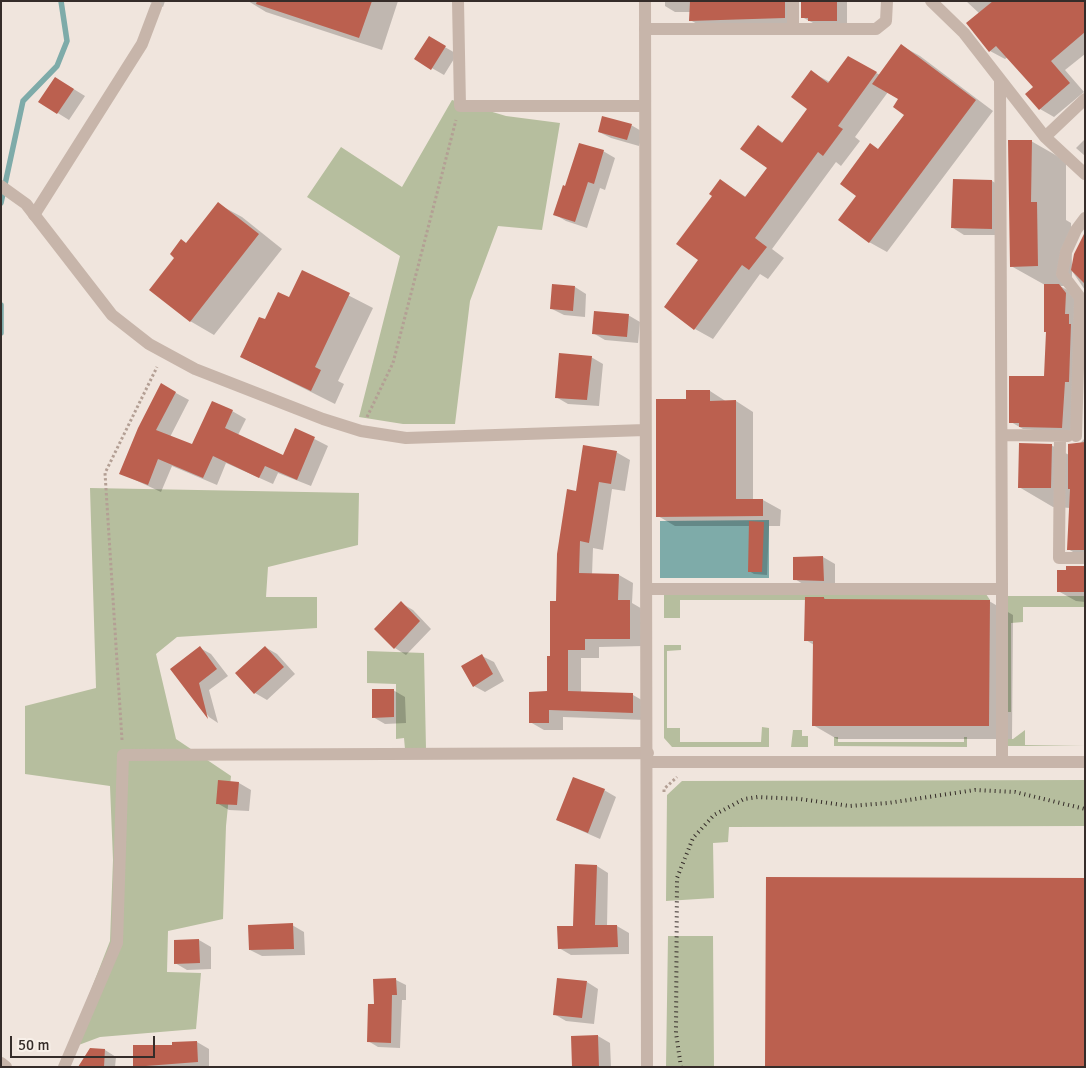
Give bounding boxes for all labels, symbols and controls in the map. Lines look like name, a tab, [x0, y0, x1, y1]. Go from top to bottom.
scale bar	[12, 1026, 158, 1058]
text: 50 m	[18, 1036, 49, 1054]

